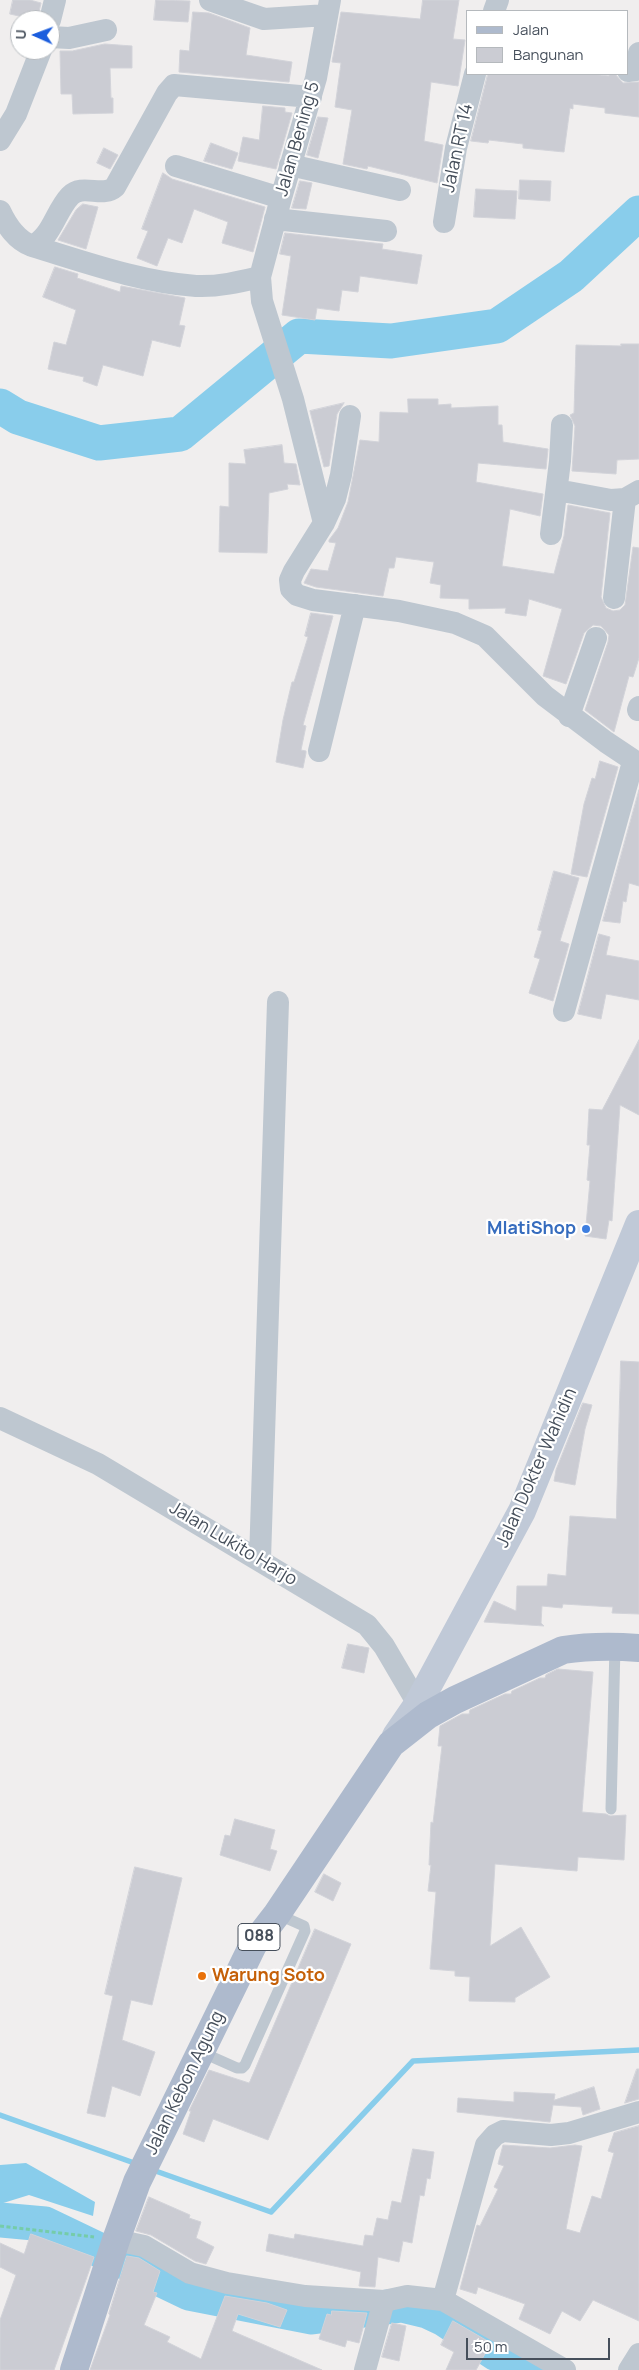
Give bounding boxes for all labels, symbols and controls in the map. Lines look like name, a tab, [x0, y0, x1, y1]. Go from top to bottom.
north arrow	[10, 10, 60, 60]
legend	[466, 10, 629, 75]
text: Jalan	[513, 19, 549, 40]
text: U	[11, 29, 30, 40]
text: Bangunan	[513, 44, 583, 65]
street label: Jalan Bening 5	[271, 79, 325, 199]
street label: Jalan RT 14	[438, 102, 478, 194]
place label: MlatiShop	[487, 1218, 576, 1240]
marker: MlatiShop	[580, 1223, 592, 1235]
street label: Jalan Dokter Wahidin	[492, 1385, 582, 1551]
street label: Jalan Lukito Harjo	[165, 1497, 301, 1591]
road number: 088	[238, 1924, 280, 1950]
place label: Warung Soto	[212, 1965, 325, 1987]
marker: Warung Soto	[196, 1970, 208, 1982]
street label: Jalan Kebon Agung	[141, 2008, 229, 2158]
scale bar	[469, 2328, 613, 2360]
text: 50 m	[474, 2336, 508, 2357]

